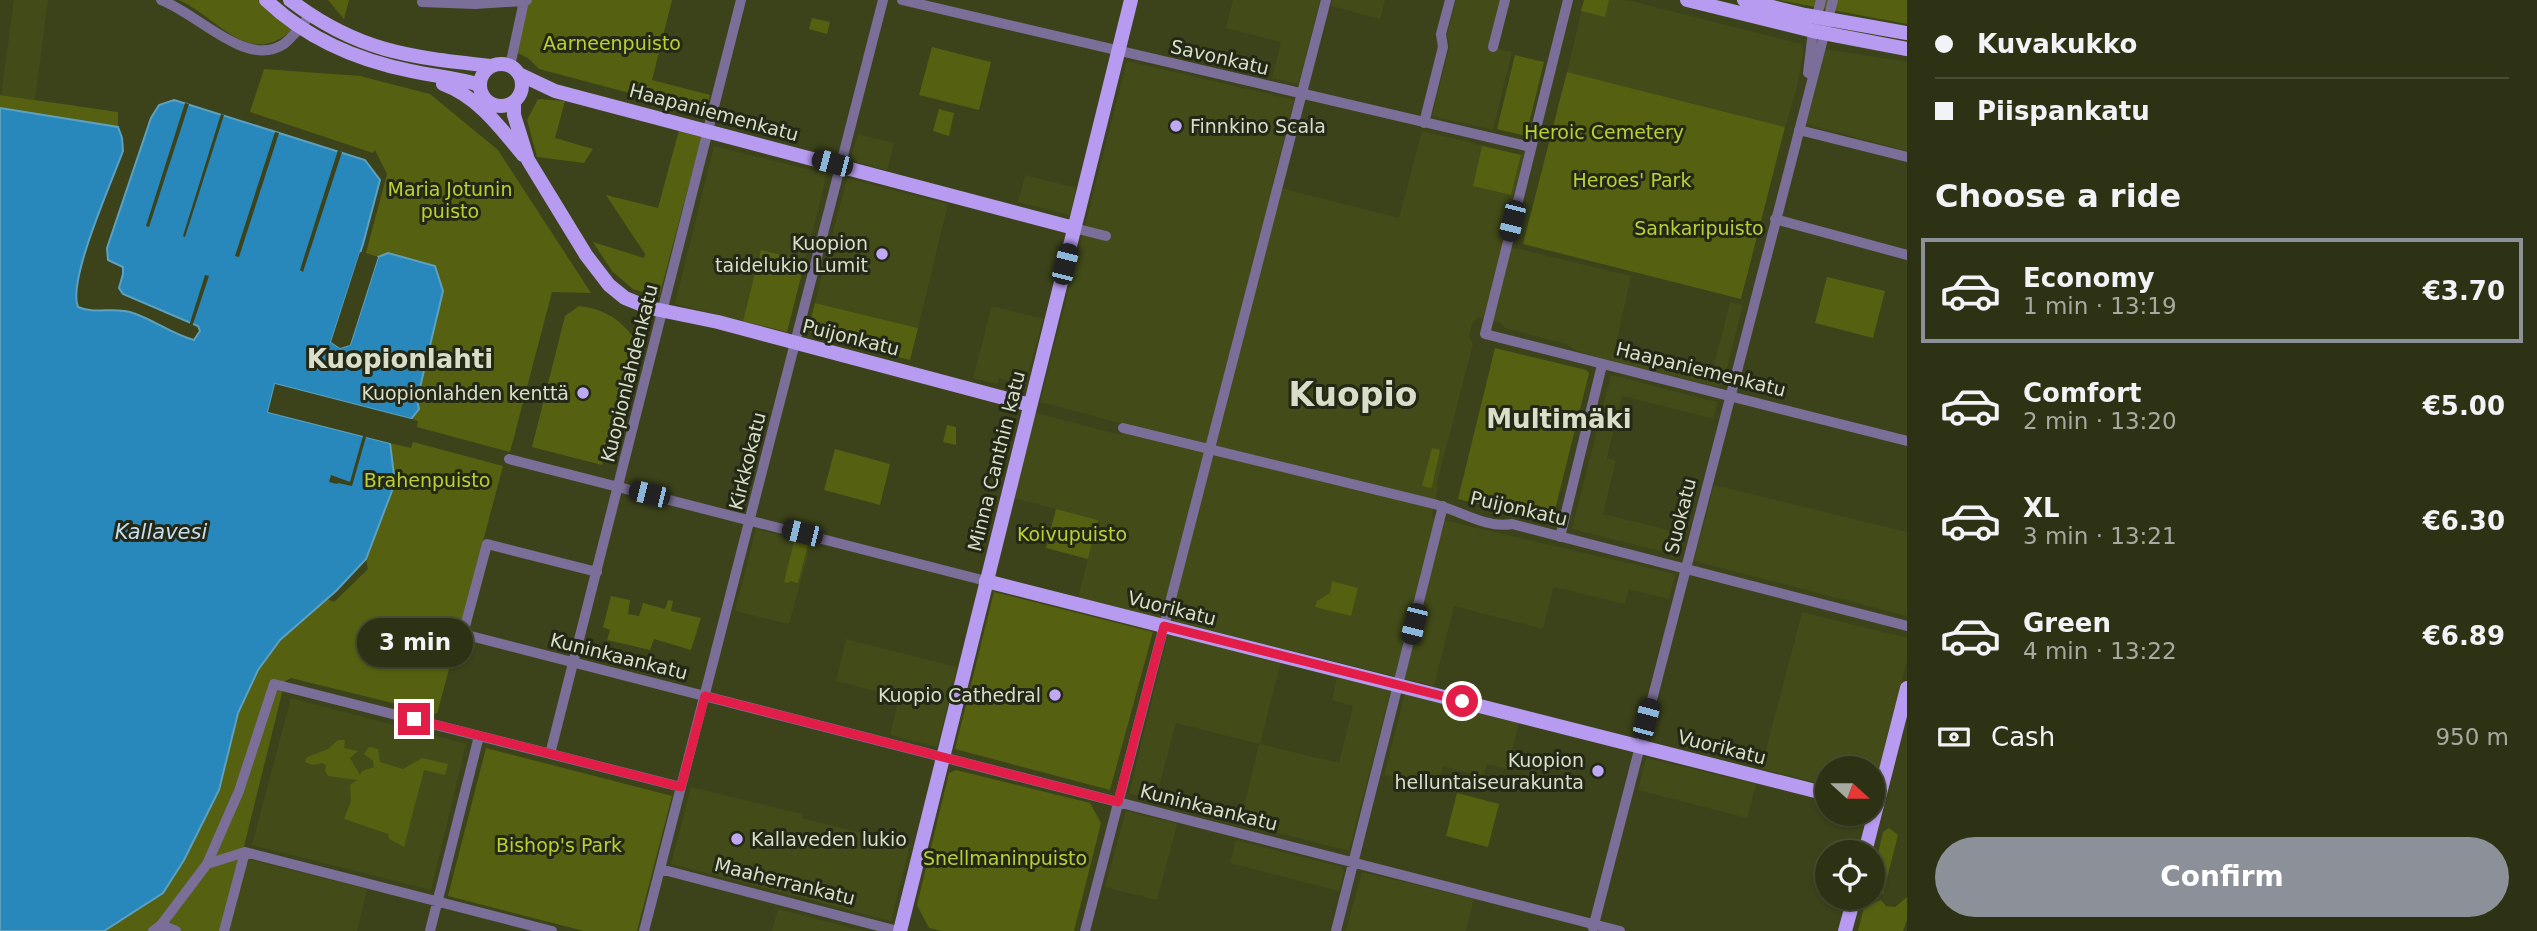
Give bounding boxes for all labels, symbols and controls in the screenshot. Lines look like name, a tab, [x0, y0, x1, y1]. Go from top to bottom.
text: Kuvakukko	[1977, 29, 2137, 59]
park label: Aarneenpuisto	[543, 32, 681, 54]
street label: Savonkatu	[1169, 35, 1271, 79]
street label: Haapaniemenkatu	[627, 79, 801, 145]
text: Piispankatu	[1977, 96, 2150, 126]
place label: Finnkino Scala	[1190, 115, 1326, 137]
marker: Finnkino Scala	[1168, 118, 1184, 134]
park label: Heroic Cemetery	[1524, 121, 1684, 143]
car	[809, 147, 856, 179]
park label: Heroes' Park	[1573, 169, 1691, 191]
text: Choose a ride	[1935, 177, 2181, 215]
park label: Maria Jotunin puisto	[388, 178, 512, 222]
car	[1497, 198, 1528, 244]
park label: Sankaripuisto	[1634, 217, 1764, 239]
place label: Kuopion taidelukio Lumit	[715, 232, 868, 276]
car	[1050, 241, 1081, 287]
marker: Kuopion taidelukio Lumit	[874, 246, 890, 262]
icon: car	[1939, 259, 2002, 322]
text: Economy	[2023, 263, 2154, 293]
text: €3.70	[2423, 276, 2505, 306]
street label: Kuopionlahdenkatu	[596, 282, 662, 464]
text: 1 min · 13:19	[2023, 293, 2177, 319]
street label: Puijonkatu	[800, 314, 902, 360]
street label: Haapaniemenkatu	[1614, 337, 1788, 401]
district label: Kuopionlahti	[307, 344, 493, 374]
street label: Minna Canthin katu	[963, 369, 1029, 553]
icon: car	[1939, 374, 2002, 437]
district label: Kuopio	[1289, 375, 1417, 414]
text: Comfort	[2023, 378, 2141, 408]
place label: Kuopionlahden kenttä	[361, 382, 569, 404]
marker: Kuopionlahden kenttä	[575, 385, 591, 401]
text: €5.00	[2423, 391, 2505, 421]
district label: Multimäki	[1486, 404, 1632, 434]
text: 2 min · 13:20	[2023, 408, 2177, 434]
street label: Kirkkokatu	[724, 410, 770, 512]
park label: Brahenpuisto	[364, 469, 490, 491]
street label: Suokatu	[1660, 476, 1700, 556]
car	[627, 479, 672, 509]
street label: Puijonkatu	[1468, 486, 1570, 530]
icon: car	[1939, 489, 2002, 552]
text: XL	[2023, 493, 2060, 523]
text: €6.30	[2423, 506, 2505, 536]
car	[780, 518, 825, 548]
water label: Kallavesi	[115, 520, 207, 544]
park label: Koivupuisto	[1017, 523, 1127, 545]
text: 3 min · 13:21	[2023, 523, 2177, 549]
street label: Vuorikatu	[1126, 586, 1218, 630]
car	[1399, 601, 1430, 647]
icon: car	[1939, 604, 2002, 667]
text: Green	[2023, 608, 2111, 638]
callout: 3 min	[356, 618, 472, 666]
text: €6.89	[2423, 621, 2505, 651]
street label: Kuninkaankatu	[548, 628, 690, 684]
text: 3 min	[379, 629, 451, 655]
text: 4 min · 13:22	[2023, 638, 2177, 664]
place label: Kuopio Cathedral	[878, 684, 1041, 706]
route start	[1446, 685, 1478, 717]
marker: Kuopio Cathedral	[1047, 687, 1063, 703]
car	[1631, 696, 1662, 742]
route end	[398, 703, 430, 735]
icon: cash	[1935, 718, 1973, 756]
text: Cash	[1991, 722, 2055, 752]
text: 950 m	[2435, 724, 2509, 750]
street label: Vuorikatu	[1676, 725, 1768, 769]
place label: Kuopion helluntaiseurakunta	[1395, 749, 1584, 793]
north arrow	[1815, 756, 1885, 826]
map controls	[1815, 756, 1885, 910]
marker: Kuopion helluntaiseurakunta	[1590, 763, 1606, 779]
street label: Kuninkaankatu	[1138, 779, 1280, 835]
place label: Kallaveden lukio	[751, 828, 907, 850]
marker: Kallaveden lukio	[729, 831, 745, 847]
park label: Bishop's Park	[496, 834, 622, 856]
button: Confirm	[1935, 837, 2509, 917]
button: locate	[1815, 840, 1885, 910]
park label: Snellmaninpuisto	[923, 847, 1087, 869]
street label: Maaherrankatu	[712, 853, 858, 909]

